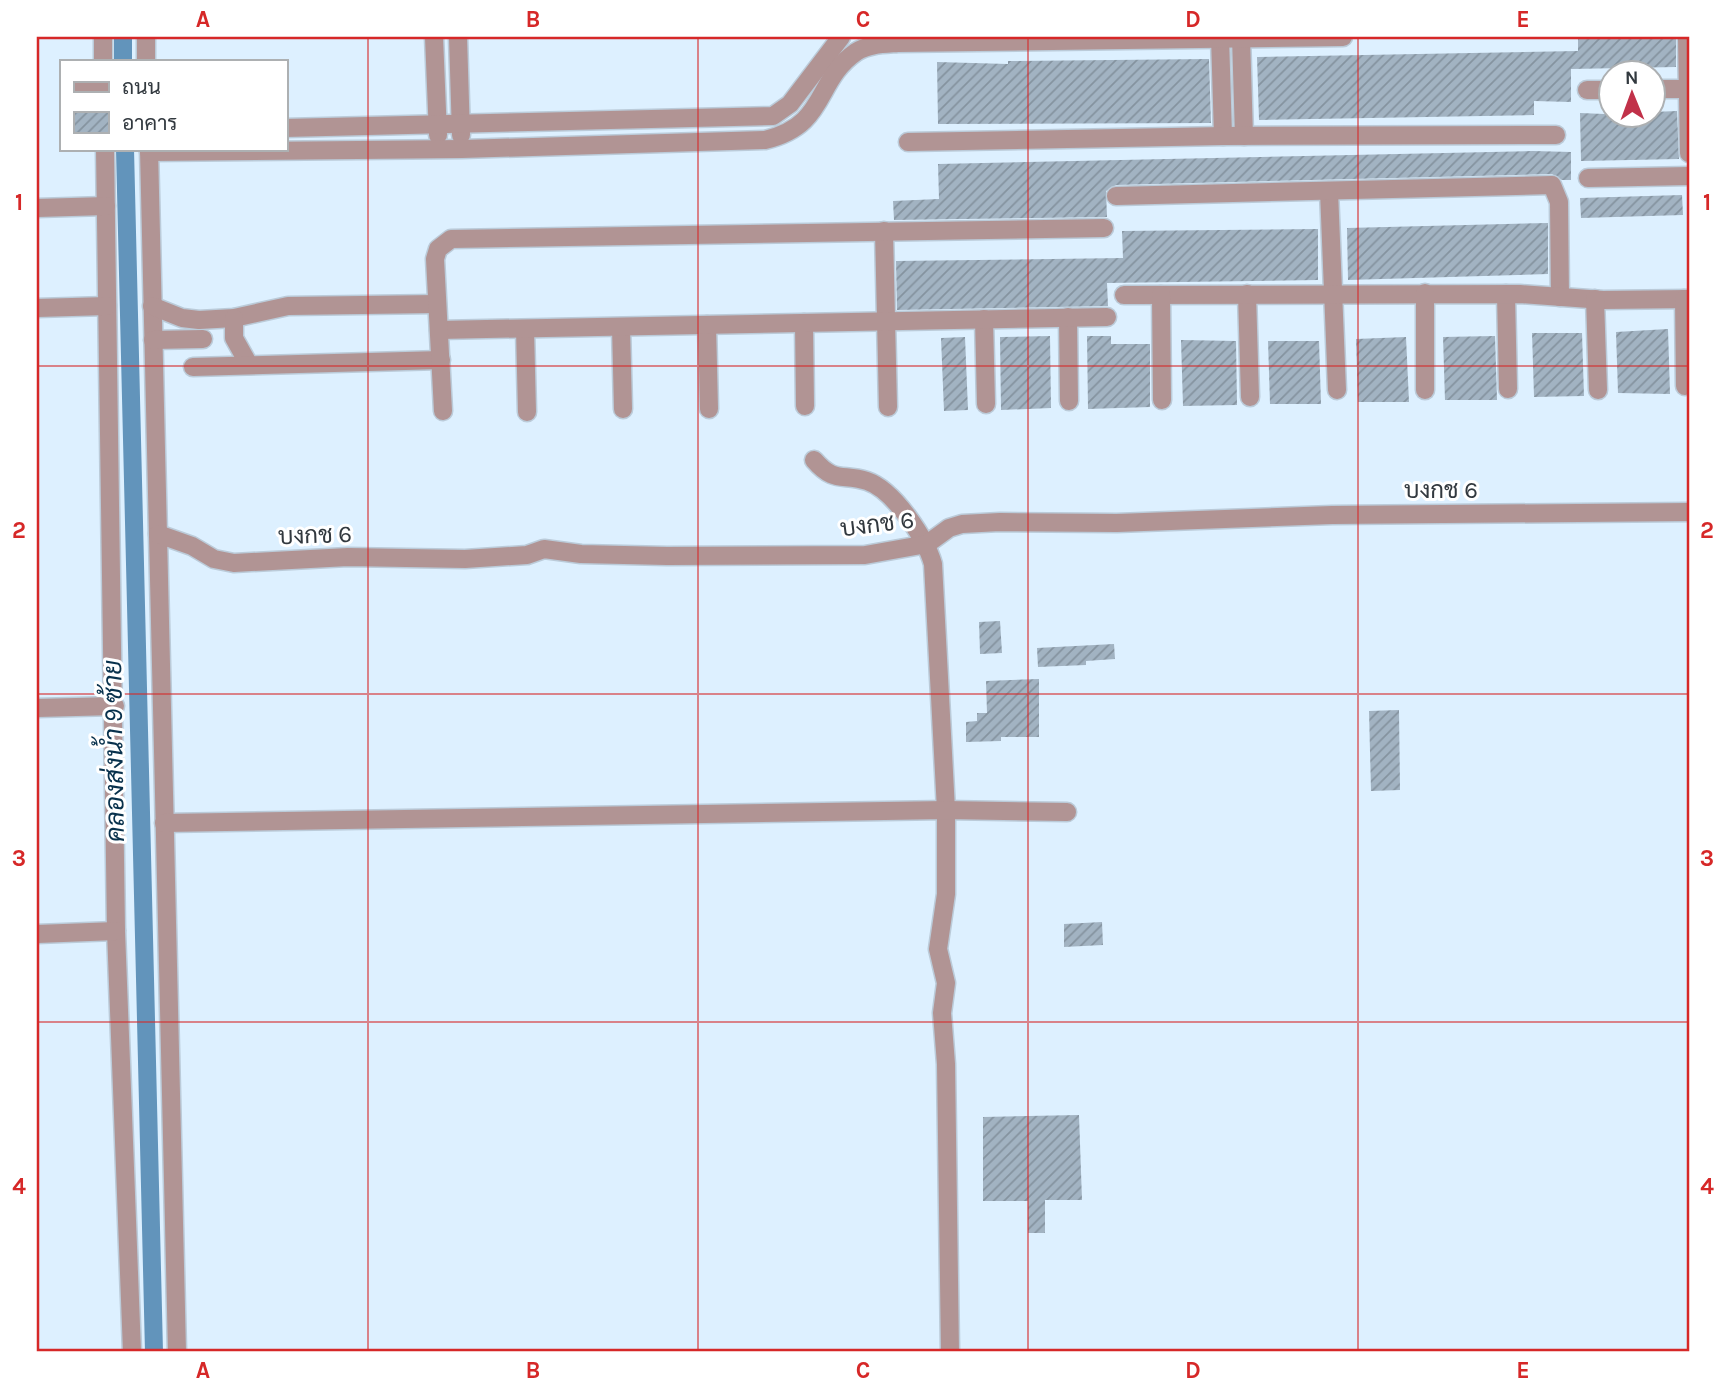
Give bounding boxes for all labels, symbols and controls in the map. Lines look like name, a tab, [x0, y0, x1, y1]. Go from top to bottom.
text: A	[196, 6, 210, 33]
text: B	[526, 6, 540, 33]
text: C	[856, 6, 870, 33]
text: D	[1185, 6, 1201, 33]
text: E	[1516, 6, 1530, 33]
legend	[60, 60, 287, 150]
north arrow	[1596, 60, 1666, 130]
text: N	[1625, 67, 1639, 89]
text: ถนน	[122, 75, 161, 99]
text: อาคาร	[122, 111, 178, 135]
text: 1	[15, 189, 23, 216]
text: 1	[1703, 189, 1711, 216]
street label: บงกช 6	[1404, 476, 1478, 504]
street label: บงกช 6	[838, 506, 916, 542]
text: 2	[12, 517, 26, 544]
text: 2	[1700, 517, 1714, 544]
street label: บงกช 6	[277, 520, 353, 550]
water label: คลองส่งน้ำ 9 ซ้าย	[91, 660, 131, 842]
text: 3	[12, 845, 26, 872]
text: 3	[1700, 845, 1714, 872]
text: 4	[12, 1173, 26, 1200]
text: 4	[1700, 1173, 1714, 1200]
text: A	[196, 1357, 210, 1384]
text: B	[526, 1357, 540, 1384]
text: C	[856, 1357, 870, 1384]
text: D	[1185, 1357, 1201, 1384]
text: E	[1516, 1357, 1530, 1384]

